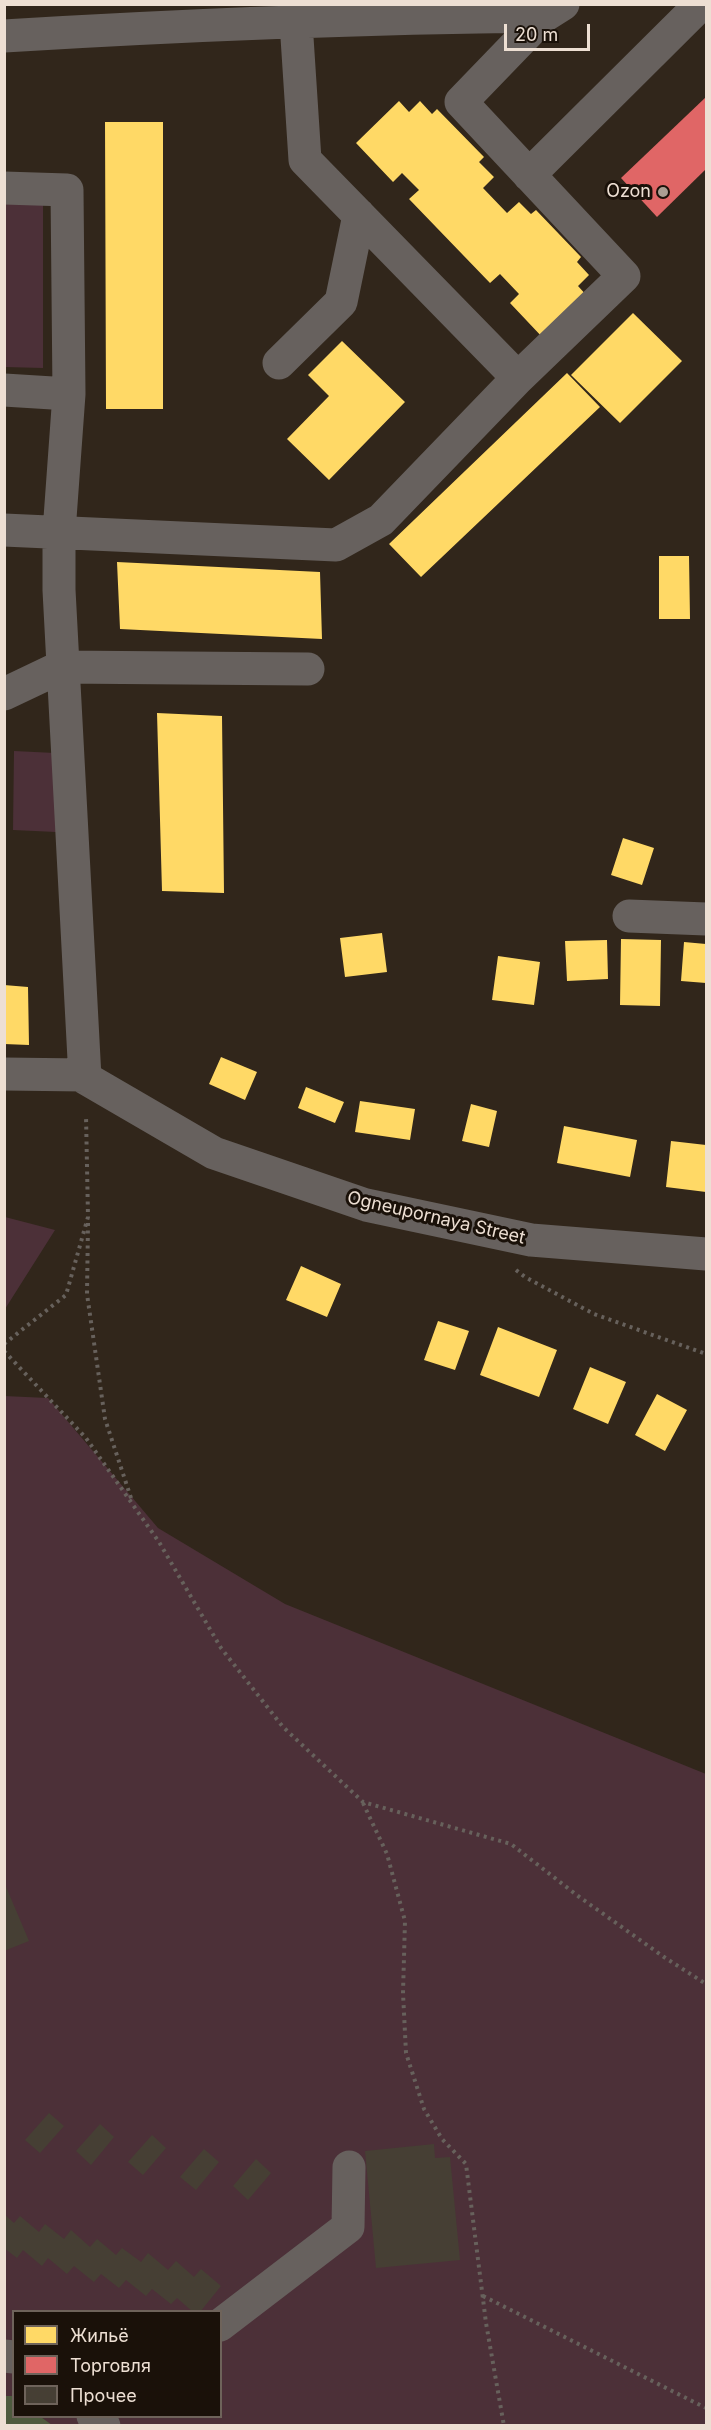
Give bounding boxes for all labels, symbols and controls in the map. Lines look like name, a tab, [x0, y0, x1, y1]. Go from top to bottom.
scale bar	[507, 12, 592, 50]
text: 20 m	[515, 24, 558, 45]
place label: Ozon	[606, 181, 651, 203]
marker: Ozon	[656, 185, 670, 199]
street label: Ogneupornaya Street	[345, 1187, 527, 1249]
legend	[12, 2310, 222, 2418]
text: Жильё	[70, 2325, 129, 2346]
text: Торговля	[70, 2355, 151, 2376]
text: Прочее	[70, 2385, 137, 2406]

